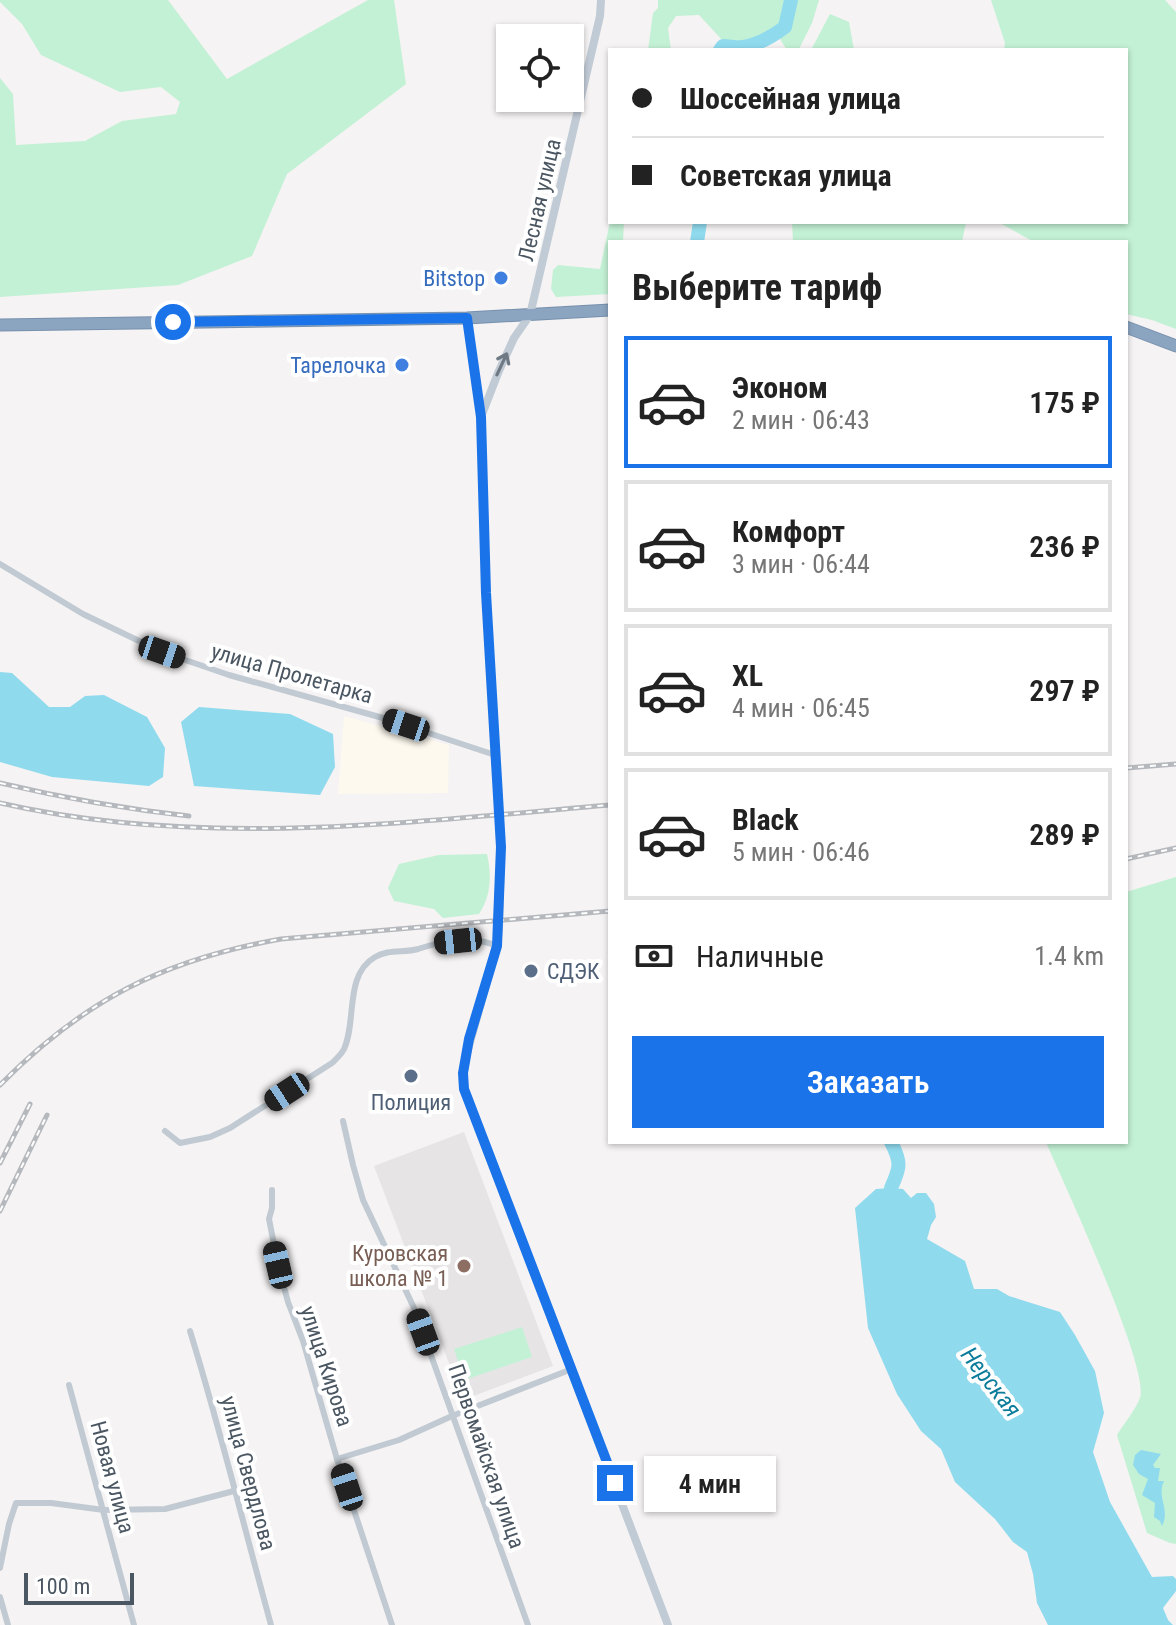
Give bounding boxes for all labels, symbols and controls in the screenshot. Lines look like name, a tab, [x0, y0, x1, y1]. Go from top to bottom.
map controls	[496, 24, 584, 112]
button: locate	[496, 24, 584, 112]
text: Шоссейная улица	[680, 81, 901, 116]
street label: Лесная улица	[513, 137, 566, 264]
text: Советская улица	[680, 158, 892, 193]
place label: Bitstop	[423, 266, 485, 291]
text: Выберите тариф	[632, 267, 882, 309]
marker: Bitstop	[492, 269, 510, 287]
route start	[155, 304, 191, 340]
one-way arrow	[495, 352, 510, 376]
place label: Тарелочка	[290, 353, 386, 378]
marker: Тарелочка	[393, 356, 411, 374]
icon: car	[636, 366, 708, 438]
text: Эконом	[732, 370, 828, 405]
text: 175 ₽	[1029, 385, 1100, 420]
text: 2 мин · 06:43	[732, 405, 870, 435]
icon: car	[636, 510, 708, 582]
text: Комфорт	[732, 514, 845, 549]
text: 236 ₽	[1029, 529, 1100, 564]
text: 3 мин · 06:44	[732, 549, 870, 579]
car	[135, 633, 189, 671]
street label: улица Пролетарка	[208, 638, 375, 708]
icon: car	[636, 654, 708, 726]
text: XL	[732, 658, 763, 693]
text: 297 ₽	[1029, 673, 1100, 708]
text: 4 мин · 06:45	[732, 693, 870, 723]
car	[379, 706, 433, 744]
icon: car	[636, 798, 708, 870]
text: Black	[732, 802, 799, 837]
text: 289 ₽	[1029, 817, 1100, 852]
text: 5 мин · 06:46	[732, 837, 870, 867]
car	[433, 927, 483, 955]
icon: cash	[632, 934, 676, 978]
text: Наличные	[696, 939, 824, 974]
text: 1.4 km	[1034, 941, 1104, 971]
place label: СДЭК	[547, 959, 600, 984]
marker: СДЭК	[522, 962, 540, 980]
button: Заказать	[632, 1036, 1104, 1128]
marker: Полиция	[402, 1067, 420, 1085]
car	[260, 1069, 314, 1115]
place label: Полиция	[371, 1090, 451, 1115]
car	[261, 1239, 295, 1291]
place label: Куровская школа № 1	[349, 1241, 448, 1291]
marker: Куровская школа № 1	[455, 1257, 473, 1275]
street label: улица Кирова	[295, 1303, 358, 1429]
car	[404, 1305, 442, 1359]
water label: Нерская	[955, 1341, 1027, 1423]
street label: Первомайская улица	[443, 1361, 530, 1552]
street label: улица Свердлова	[216, 1393, 281, 1553]
street label: Новая улица	[86, 1418, 139, 1536]
callout: 4 мин	[643, 1455, 775, 1511]
car	[328, 1460, 366, 1514]
route end	[597, 1465, 633, 1501]
text: 4 мин	[679, 1469, 741, 1499]
scale bar	[24, 1569, 134, 1605]
text: 100 m	[36, 1574, 90, 1599]

